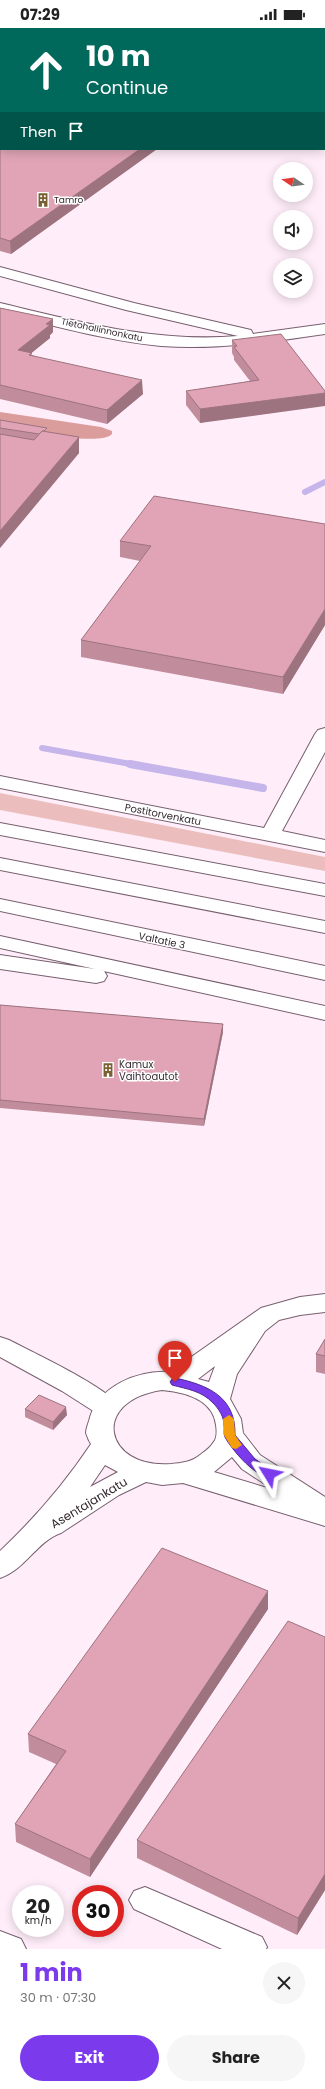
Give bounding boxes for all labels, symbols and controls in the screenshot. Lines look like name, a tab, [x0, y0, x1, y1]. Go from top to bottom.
text: 07:29	[20, 4, 60, 25]
text: 10 m	[86, 37, 150, 76]
icon: ahead	[20, 44, 72, 96]
text: Continue	[86, 75, 168, 100]
icon: arrive	[65, 120, 87, 142]
text: Then	[20, 121, 57, 142]
north arrow	[273, 162, 313, 202]
map controls	[273, 162, 313, 298]
building icon: Tamro	[35, 192, 51, 208]
place label: Tamro	[54, 194, 84, 206]
button: sound	[273, 210, 313, 250]
button: layers	[273, 258, 313, 298]
street label: Tietohallinnonkatu	[60, 316, 144, 345]
street label: Postitorvenkatu	[123, 800, 202, 829]
street label: Valtatie 3	[137, 928, 187, 953]
place label: Kamux Vaihtoautot	[119, 1057, 179, 1084]
building icon: Kamux Vaihtoautot	[100, 1062, 116, 1078]
pin	[158, 1341, 192, 1382]
icon: arrive	[164, 1347, 186, 1369]
position arrow	[248, 1453, 290, 1495]
street label: Asentajankatu	[47, 1473, 130, 1532]
speed limit sign: 30	[72, 1885, 124, 1937]
text: 20	[26, 1892, 50, 1920]
text: km/h	[25, 1913, 51, 1928]
text: 1 min	[20, 1956, 83, 1989]
button: close	[263, 1962, 305, 2004]
text: 30 m · 07:30	[20, 1988, 96, 2007]
button: Exit	[20, 2035, 159, 2081]
button: Share	[167, 2035, 305, 2081]

